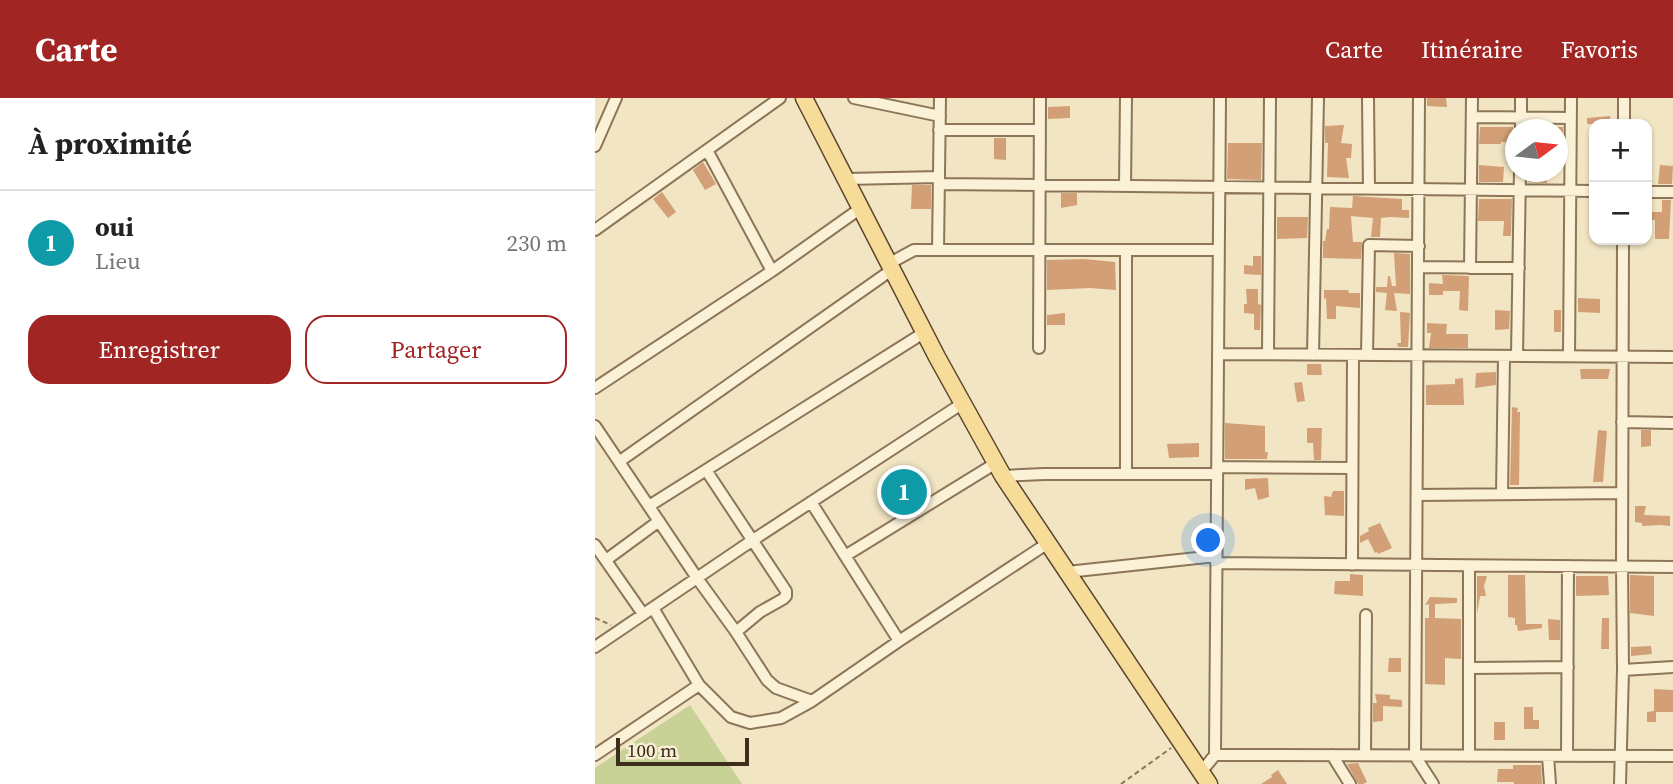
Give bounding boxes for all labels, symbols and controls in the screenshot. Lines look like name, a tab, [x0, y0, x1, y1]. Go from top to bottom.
text: Carte	[35, 27, 117, 72]
text: Carte	[1325, 33, 1383, 66]
text: Itinéraire	[1421, 33, 1523, 66]
text: Favoris	[1561, 33, 1638, 66]
north arrow	[1505, 119, 1568, 182]
map controls	[1589, 119, 1652, 245]
button: +	[1589, 119, 1652, 182]
text: À proximité	[28, 123, 192, 164]
button: −	[1589, 182, 1652, 245]
text: oui	[95, 209, 134, 245]
text: 1	[45, 227, 57, 259]
text: 230 m	[506, 227, 567, 259]
text: Lieu	[95, 245, 141, 277]
button: Enregistrer	[28, 315, 291, 384]
button: Partager	[305, 315, 567, 384]
pin: 1	[881, 466, 927, 518]
your location	[1191, 523, 1225, 557]
scale bar	[616, 735, 749, 767]
text: 100 m	[627, 737, 677, 763]

